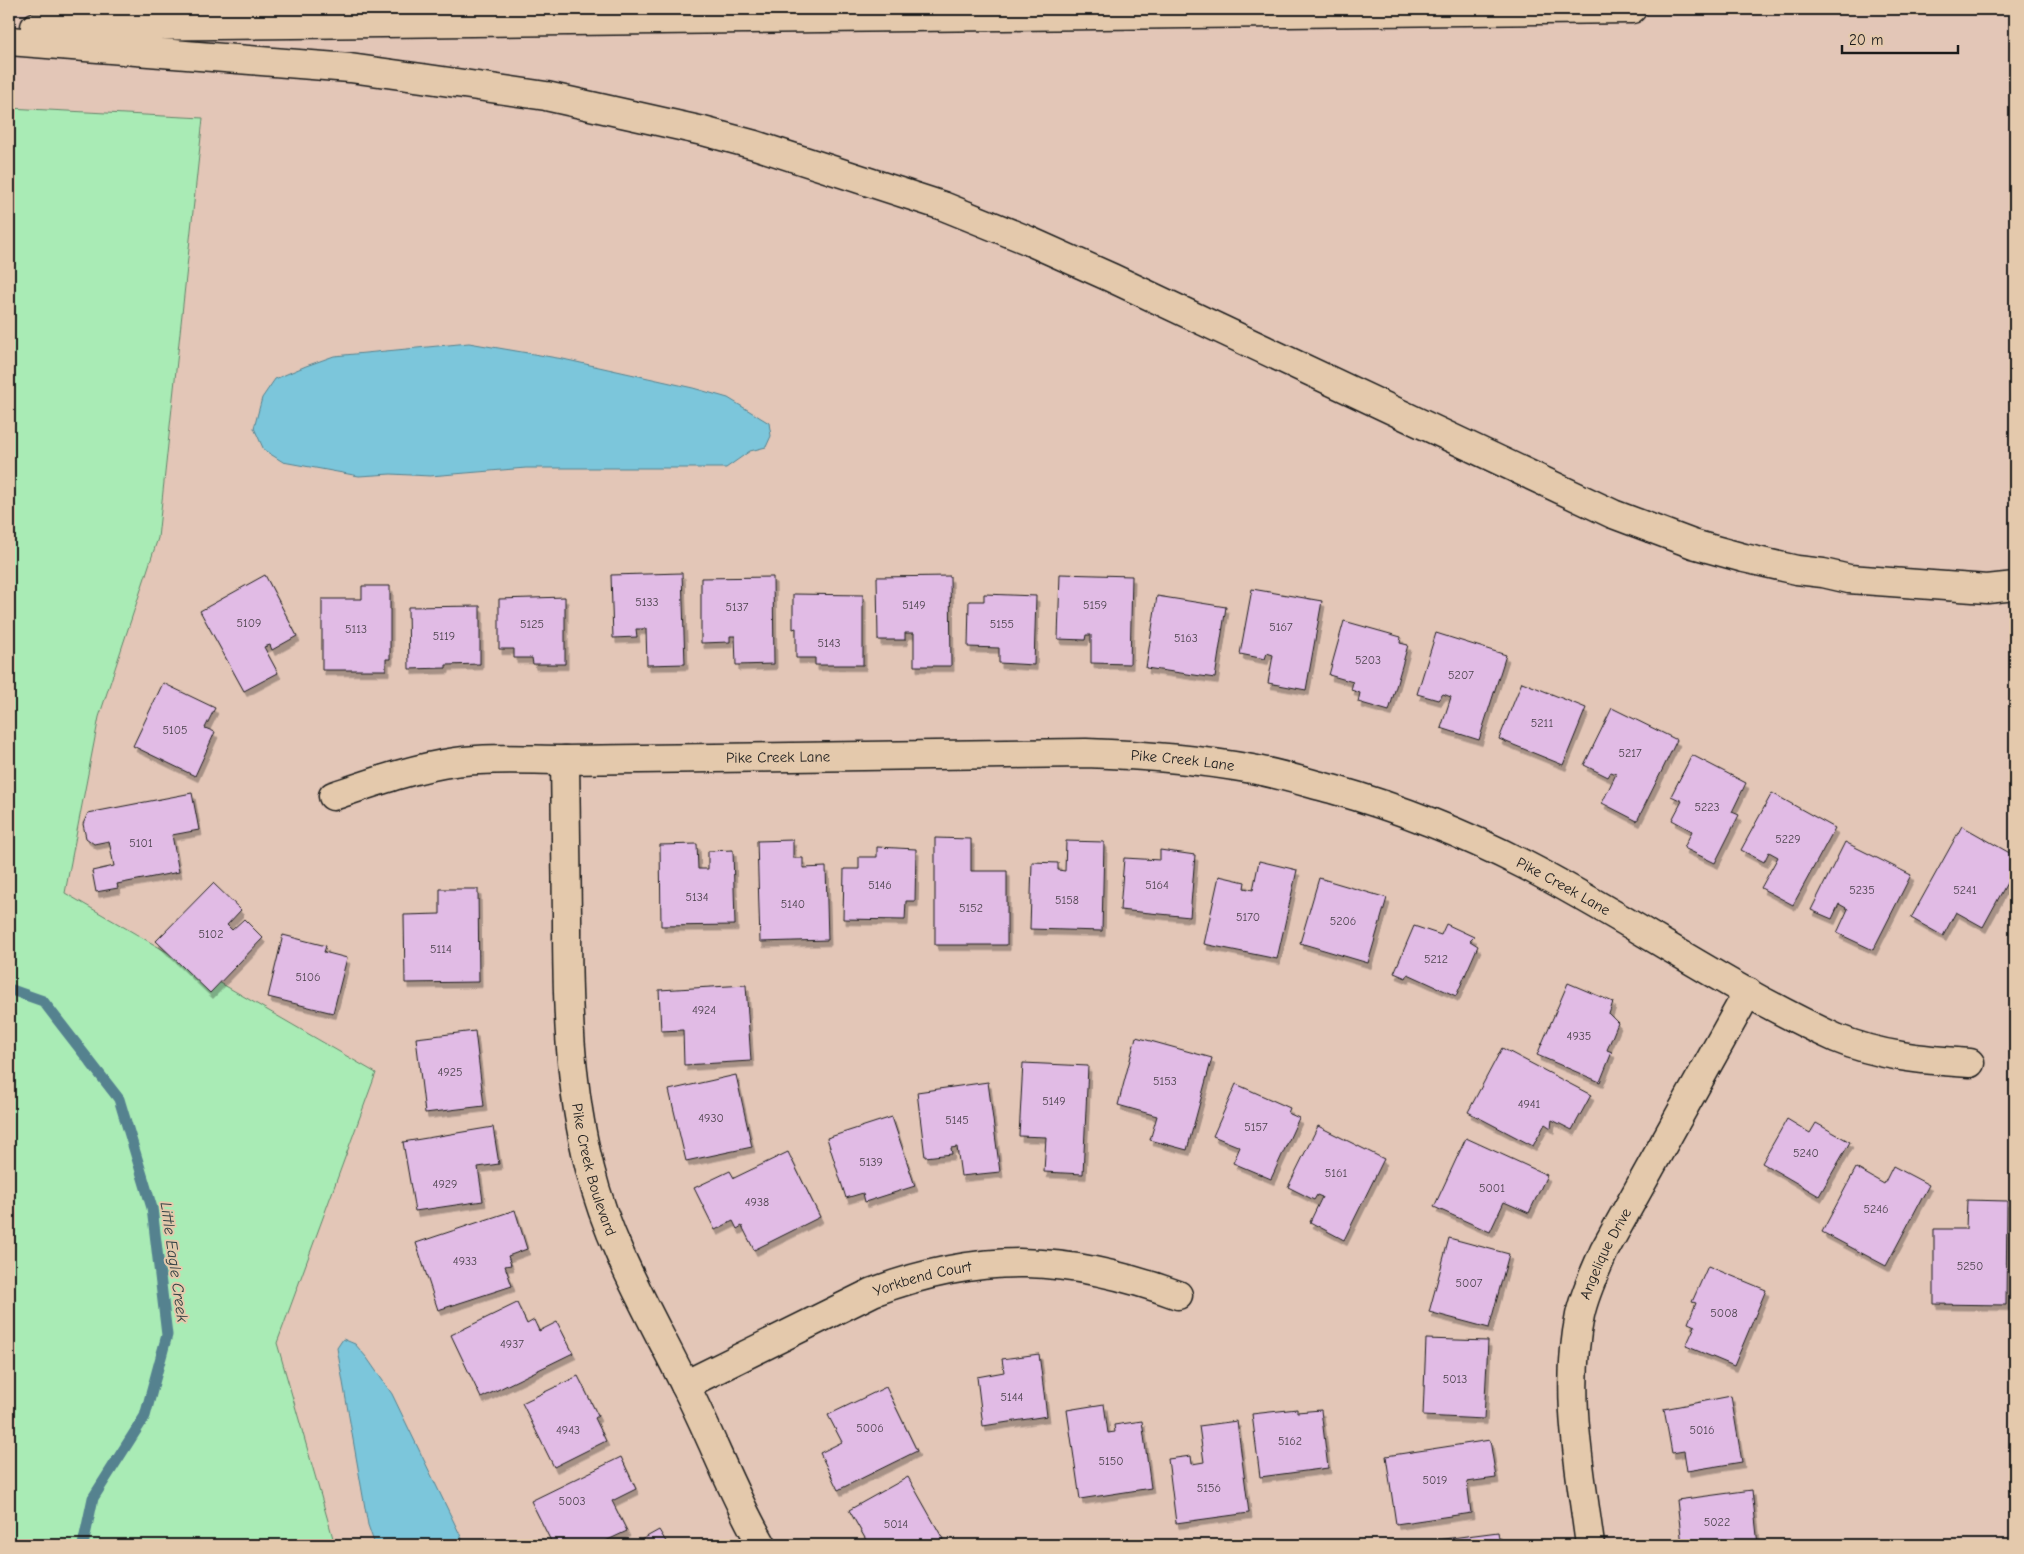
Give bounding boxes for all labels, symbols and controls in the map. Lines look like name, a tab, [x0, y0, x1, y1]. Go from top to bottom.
scale bar	[1842, 22, 1958, 54]
text: 20 m	[1849, 31, 1883, 49]
house number: 5133	[635, 595, 659, 609]
house number: 5149	[902, 598, 926, 612]
house number: 5159	[1083, 598, 1107, 612]
house number: 5137	[725, 600, 749, 614]
house number: 5109	[237, 616, 261, 630]
house number: 5125	[520, 617, 544, 631]
house number: 5155	[990, 617, 1014, 631]
house number: 5167	[1269, 620, 1293, 634]
house number: 5113	[345, 622, 367, 636]
house number: 5119	[433, 629, 455, 643]
house number: 5163	[1174, 631, 1198, 645]
house number: 5143	[817, 636, 841, 650]
house number: 5203	[1355, 653, 1381, 667]
house number: 5207	[1448, 668, 1474, 682]
house number: 5211	[1531, 716, 1553, 730]
house number: 5105	[162, 723, 188, 737]
street label: Pike Creek Lane	[1130, 746, 1236, 775]
house number: 5217	[1618, 746, 1642, 760]
street label: Pike Creek Lane	[726, 747, 831, 767]
house number: 5223	[1694, 800, 1720, 814]
house number: 5229	[1775, 832, 1801, 846]
house number: 5101	[129, 836, 153, 850]
street label: Pike Creek Lane	[1514, 853, 1614, 920]
house number: 5146	[868, 878, 892, 892]
house number: 5164	[1145, 878, 1169, 892]
house number: 5235	[1849, 883, 1875, 897]
house number: 5241	[1953, 883, 1977, 897]
house number: 5134	[685, 890, 709, 904]
house number: 5158	[1055, 893, 1079, 907]
house number: 5140	[781, 897, 805, 911]
house number: 5152	[959, 901, 983, 915]
house number: 5170	[1236, 910, 1260, 924]
house number: 5206	[1330, 914, 1356, 928]
house number: 5102	[199, 927, 223, 941]
house number: 5114	[430, 942, 452, 956]
house number: 5212	[1424, 952, 1448, 966]
house number: 5106	[295, 970, 321, 984]
house number: 4924	[692, 1003, 716, 1017]
house number: 4935	[1567, 1029, 1591, 1043]
house number: 4925	[438, 1065, 462, 1079]
house number: 5153	[1153, 1074, 1177, 1088]
house number: 5149	[1042, 1094, 1066, 1108]
house number: 4941	[1518, 1097, 1541, 1111]
street label: Pike Creek Boulevard	[568, 1102, 620, 1238]
house number: 4930	[698, 1111, 724, 1125]
house number: 5145	[945, 1113, 969, 1127]
house number: 5157	[1244, 1120, 1268, 1134]
house number: 5240	[1793, 1146, 1819, 1160]
house number: 5139	[859, 1155, 883, 1169]
house number: 5161	[1325, 1166, 1348, 1180]
house number: 4929	[433, 1177, 457, 1191]
house number: 5001	[1479, 1181, 1505, 1195]
house number: 4938	[745, 1195, 769, 1209]
water label: Little Eagle Creek	[157, 1201, 191, 1323]
house number: 5246	[1863, 1202, 1889, 1216]
street label: Angelique Drive	[1576, 1204, 1635, 1302]
house number: 4933	[453, 1254, 477, 1268]
street label: Yorkbend Court	[871, 1257, 973, 1300]
house number: 5250	[1957, 1259, 1983, 1273]
house number: 5007	[1456, 1276, 1483, 1290]
house number: 5008	[1710, 1306, 1738, 1320]
house number: 4937	[500, 1337, 524, 1351]
house number: 5013	[1443, 1372, 1467, 1386]
house number: 5144	[1001, 1390, 1024, 1404]
house number: 5006	[856, 1421, 884, 1435]
house number: 4943	[556, 1423, 580, 1437]
house number: 5016	[1689, 1423, 1715, 1437]
house number: 5162	[1278, 1434, 1302, 1448]
house number: 5150	[1098, 1454, 1124, 1468]
house number: 5019	[1423, 1473, 1447, 1487]
house number: 5156	[1197, 1481, 1221, 1495]
house number: 5003	[558, 1494, 586, 1508]
house number: 5022	[1704, 1515, 1730, 1529]
house number: 5014	[884, 1517, 908, 1531]

